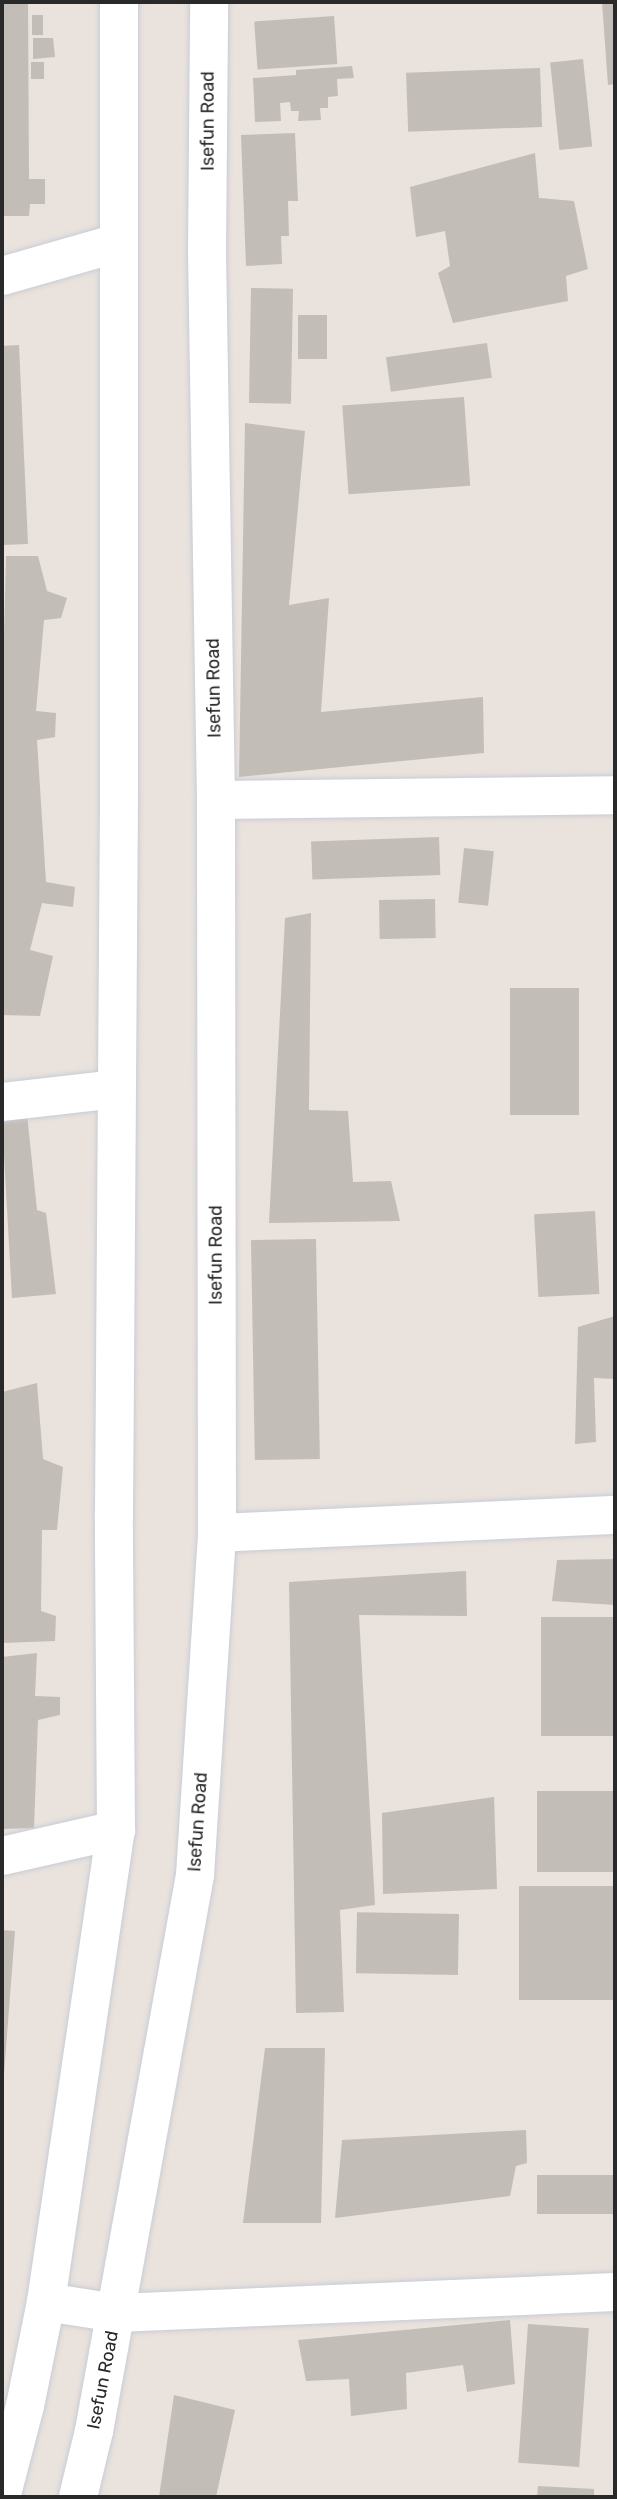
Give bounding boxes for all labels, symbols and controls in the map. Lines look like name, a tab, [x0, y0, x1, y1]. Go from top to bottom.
street label: Isefun Road	[197, 71, 219, 171]
street label: Isefun Road	[202, 638, 226, 738]
street label: Isefun Road	[205, 1205, 227, 1305]
street label: Isefun Road	[184, 1771, 212, 1873]
street label: Isefun Road	[83, 2329, 123, 2431]

